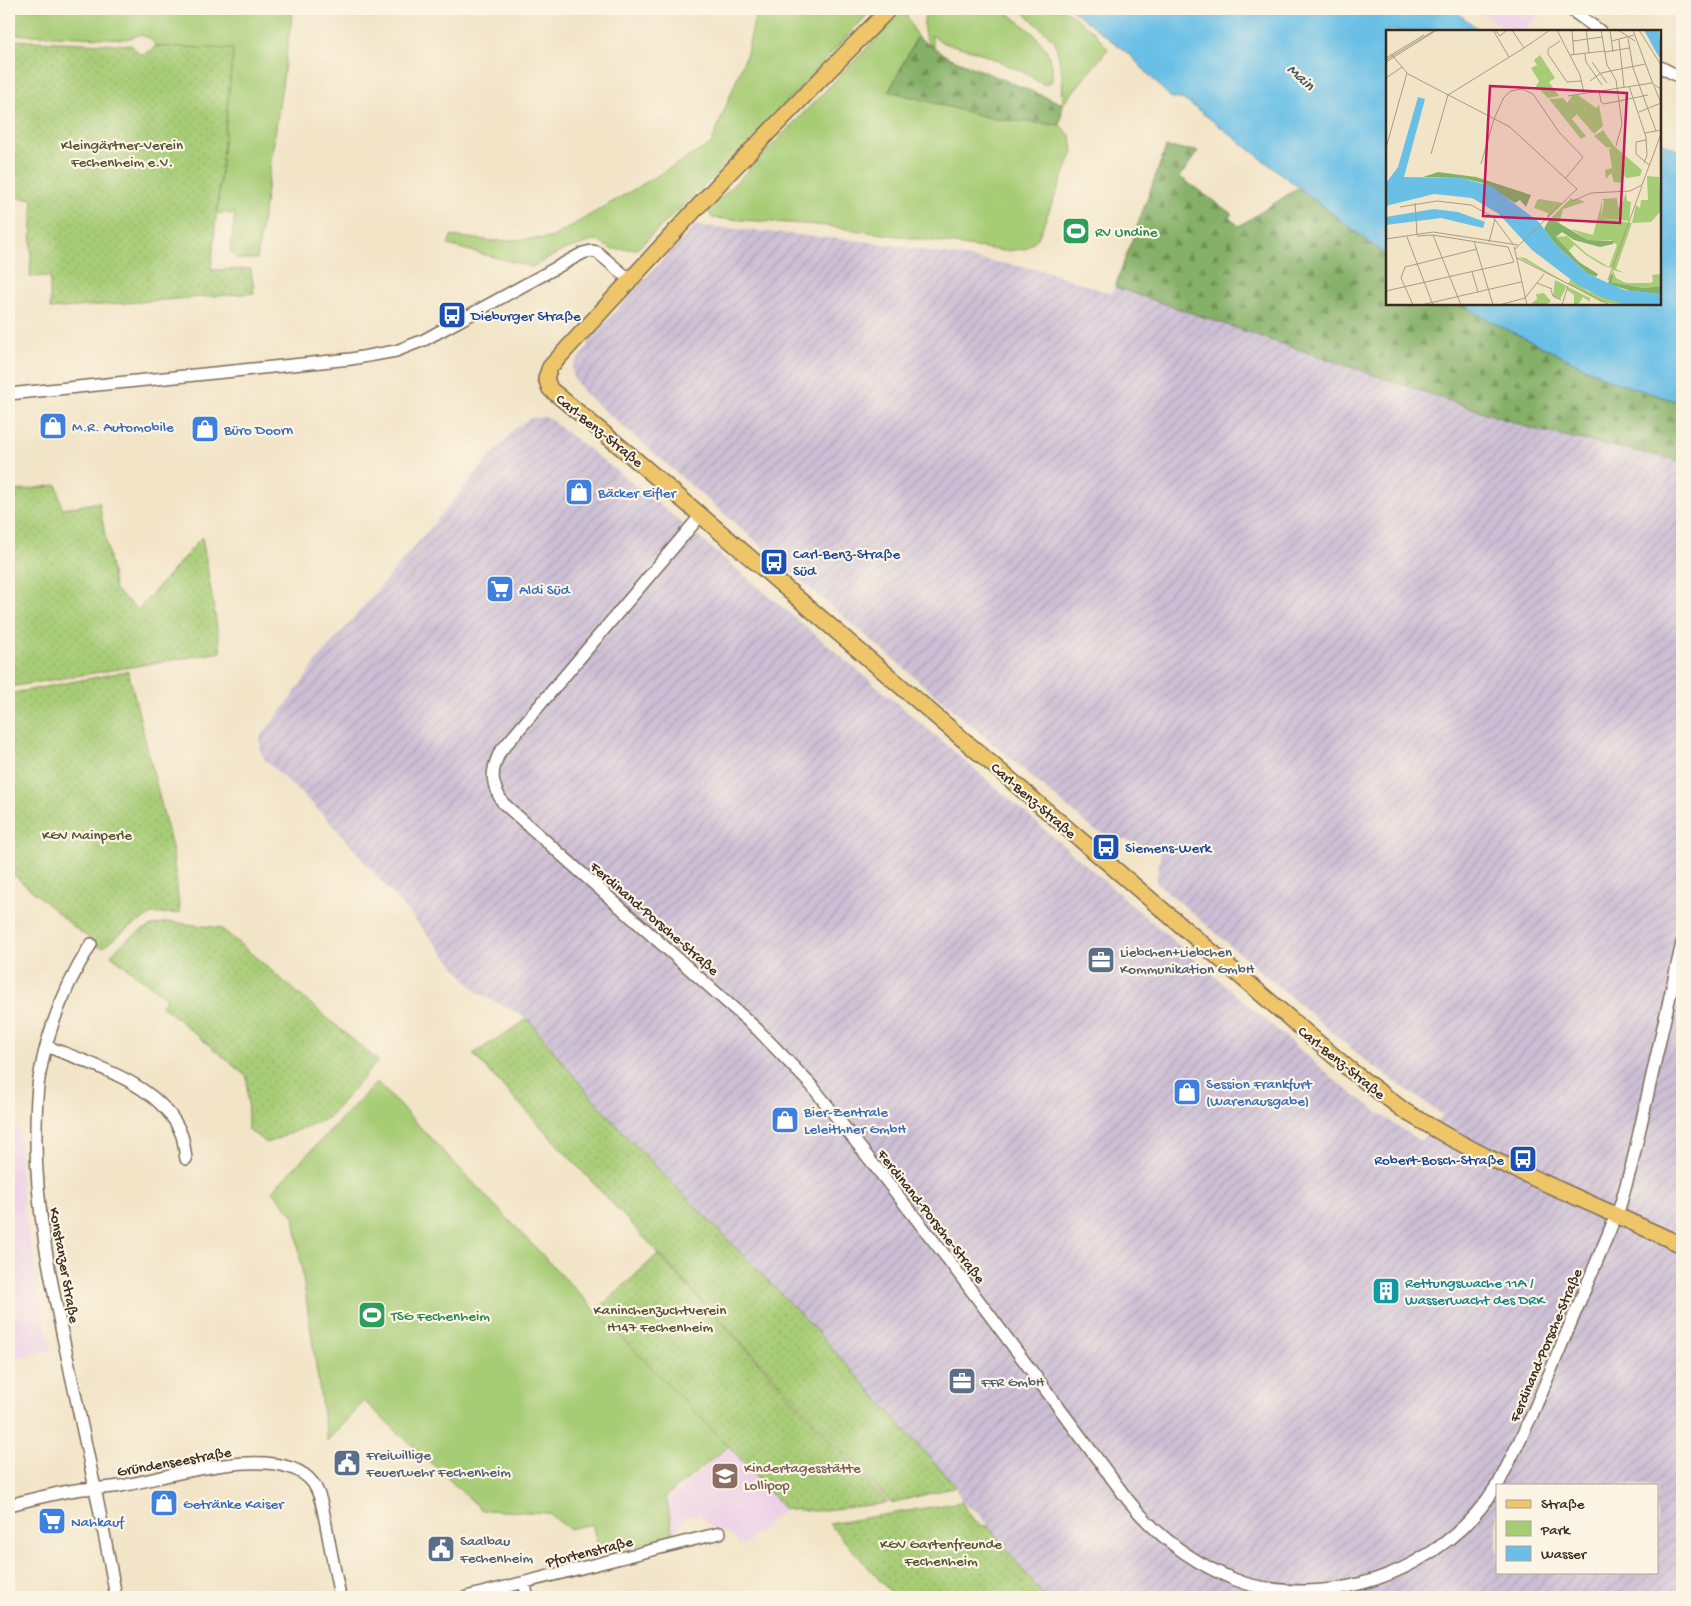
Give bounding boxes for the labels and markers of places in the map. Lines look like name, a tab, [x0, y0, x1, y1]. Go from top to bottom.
sports icon: RV Undine	[1061, 216, 1091, 246]
place label: RV Undine	[1095, 224, 1158, 242]
bus stop icon: Dieburger Straße	[437, 300, 467, 330]
place label: Dieburger Straße	[470, 308, 581, 326]
shop icon: M.R. Automobile	[38, 411, 68, 441]
shop icon: Büro Doorn	[190, 414, 220, 444]
place label: M.R. Automobile	[72, 419, 174, 437]
place label: Büro Doorn	[223, 422, 293, 440]
shop icon: Bäcker Eifler	[564, 477, 594, 507]
place label: Bäcker Eifler	[597, 485, 678, 503]
place label: Carl-Benz-Straße Süd	[793, 546, 900, 581]
bus stop icon: Carl-Benz-Straße Süd	[759, 547, 789, 577]
supermarket icon: Aldi Süd	[485, 574, 515, 604]
place label: Aldi Süd	[519, 582, 571, 600]
bus stop icon: Siemens-Werk	[1091, 832, 1121, 862]
place label: Siemens-Werk	[1125, 840, 1213, 858]
place label: Liebchen+Liebchen Kommunikation GmbH	[1120, 944, 1255, 979]
office icon: Liebchen+Liebchen Kommunikation GmbH	[1086, 945, 1116, 975]
place label: Session Frankfurt (Warenausgabe)	[1206, 1076, 1314, 1111]
shop icon: Session Frankfurt (Warenausgabe)	[1172, 1077, 1202, 1107]
place label: Bier-Zentrale Leleithner GmbH	[803, 1104, 906, 1139]
shop icon: Bier-Zentrale Leleithner GmbH	[770, 1105, 800, 1135]
bus stop icon: Robert-Bosch-Straße	[1508, 1144, 1538, 1174]
place label: Robert-Bosch-Straße	[1374, 1152, 1504, 1170]
place label: Rettungswache 11A / Wasserwacht des DRK	[1405, 1275, 1546, 1310]
building icon: Rettungswache 11A / Wasserwacht des DRK	[1371, 1276, 1401, 1306]
sports icon: TSG Fechenheim	[357, 1300, 387, 1330]
place label: TSG Fechenheim	[390, 1308, 490, 1326]
office icon: FFR GmbH	[947, 1366, 977, 1396]
place label: FFR GmbH	[980, 1374, 1045, 1392]
place label: Freiwillige Feuerwehr Fechenheim	[365, 1447, 511, 1482]
public building icon: Freiwillige Feuerwehr Fechenheim	[332, 1448, 362, 1478]
place label: Kindertagesstätte Lollipop	[744, 1460, 861, 1495]
school or university icon: Kindertagesstätte Lollipop	[710, 1461, 740, 1491]
shop icon: Getränke Kaiser	[149, 1488, 179, 1518]
place label: Getränke Kaiser	[183, 1496, 285, 1514]
supermarket icon: Nahkauf	[37, 1506, 67, 1536]
place label: Nahkauf	[71, 1514, 125, 1532]
place label: Saalbau Fechenheim	[459, 1533, 533, 1568]
public building icon: Saalbau Fechenheim	[426, 1534, 456, 1564]

